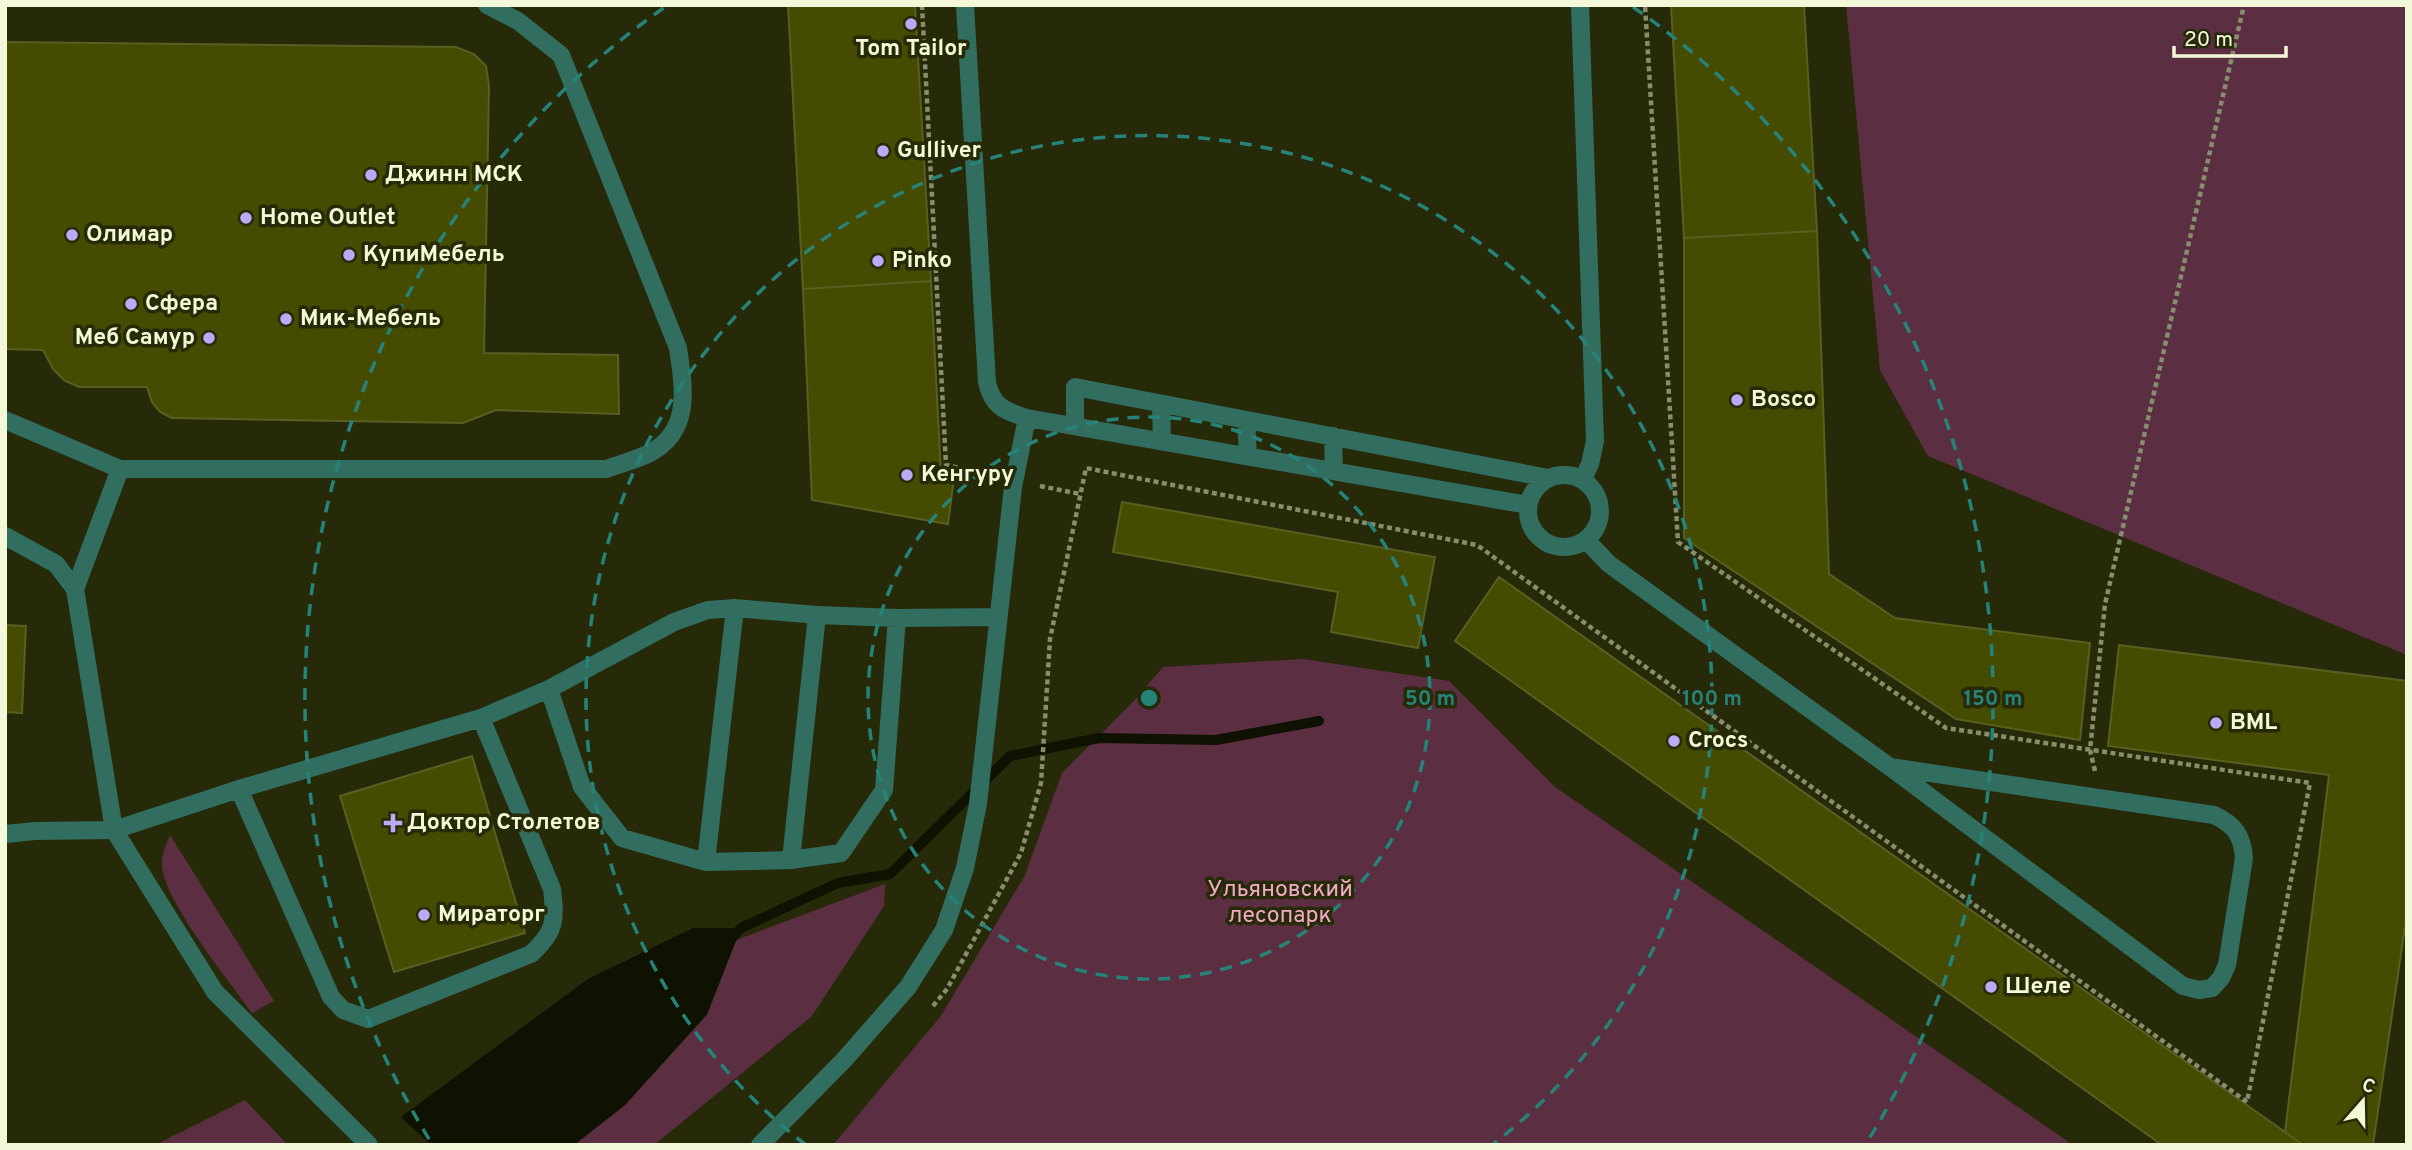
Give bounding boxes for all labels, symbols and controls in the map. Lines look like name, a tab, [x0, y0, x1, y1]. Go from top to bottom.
scale bar	[2174, 14, 2286, 58]
marker: Tom Tailor	[903, 16, 919, 32]
text: 20 m	[2184, 27, 2233, 54]
place label: Tom Tailor	[855, 35, 967, 64]
place label: Gulliver	[897, 137, 982, 166]
marker: Gulliver	[875, 143, 891, 159]
place label: Джинн МСК	[385, 161, 523, 190]
marker: Джинн МСК	[363, 167, 379, 183]
place label: Home Outlet	[260, 204, 395, 233]
marker: Home Outlet	[238, 210, 254, 226]
place label: Олимар	[86, 221, 173, 250]
marker: Олимар	[64, 227, 80, 243]
place label: КупиМебель	[363, 241, 505, 270]
marker: КупиМебель	[341, 247, 357, 263]
place label: Pinko	[892, 247, 952, 276]
marker: Pinko	[870, 253, 886, 269]
place label: Сфера	[145, 290, 218, 319]
marker: Сфера	[123, 296, 139, 312]
place label: Мик-Мебель	[300, 305, 441, 334]
marker: Мик-Мебель	[278, 311, 294, 327]
place label: Меб Самур	[75, 324, 195, 353]
marker: Меб Самур	[201, 330, 217, 346]
place label: Bosco	[1751, 386, 1816, 415]
marker: Bosco	[1729, 392, 1745, 408]
place label: Кенгуру	[921, 461, 1014, 490]
marker: Кенгуру	[899, 467, 915, 483]
centre of rings	[1137, 686, 1161, 710]
text: 50 m	[1405, 686, 1455, 713]
text: 100 m	[1682, 686, 1742, 713]
text: 150 m	[1964, 686, 2022, 713]
place label: BML	[2230, 709, 2277, 738]
marker: BML	[2208, 715, 2224, 731]
place label: Crocs	[1688, 727, 1748, 756]
marker: Crocs	[1666, 733, 1682, 749]
place label: Доктор Столетов	[407, 809, 601, 838]
marker: Доктор Столетов	[385, 815, 401, 831]
park label: Ульяновский лесопарк	[1207, 876, 1353, 931]
place label: Мираторг	[438, 901, 545, 930]
marker: Мираторг	[416, 907, 432, 923]
place label: Шеле	[2005, 973, 2071, 1002]
marker: Шеле	[1983, 979, 1999, 995]
north arrow	[2328, 1066, 2398, 1136]
text: С	[2358, 1074, 2378, 1100]

